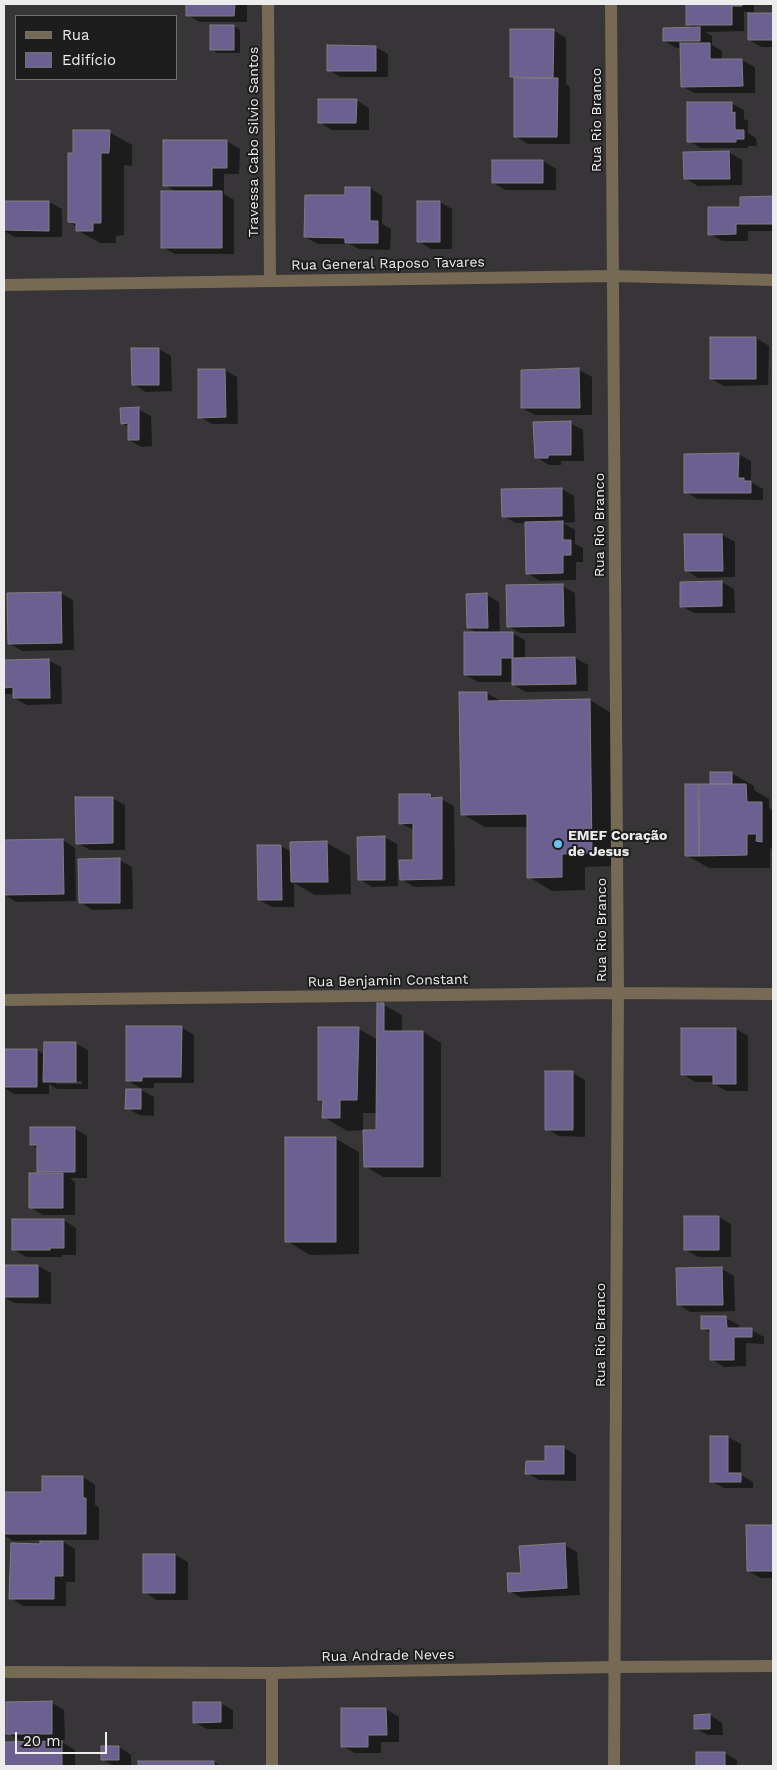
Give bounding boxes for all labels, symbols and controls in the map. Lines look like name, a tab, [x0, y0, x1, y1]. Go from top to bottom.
legend	[15, 15, 178, 80]
text: Rua	[62, 26, 90, 44]
street label: Travessa Cabo Silvio Santos	[246, 47, 262, 237]
text: Edifício	[62, 51, 116, 69]
street label: Rua Rio Branco	[589, 68, 605, 172]
street label: Rua General Raposo Tavares	[291, 254, 485, 274]
street label: Rua Rio Branco	[592, 473, 608, 577]
place label: EMEF Coração de Jesus	[568, 828, 667, 860]
marker: EMEF Coração de Jesus	[552, 838, 564, 850]
street label: Rua Rio Branco	[594, 878, 610, 982]
street label: Rua Benjamin Constant	[307, 971, 469, 991]
street label: Rua Rio Branco	[593, 1283, 609, 1387]
street label: Rua Andrade Neves	[321, 1646, 455, 1666]
scale bar	[18, 1722, 110, 1754]
text: 20 m	[23, 1732, 61, 1750]

